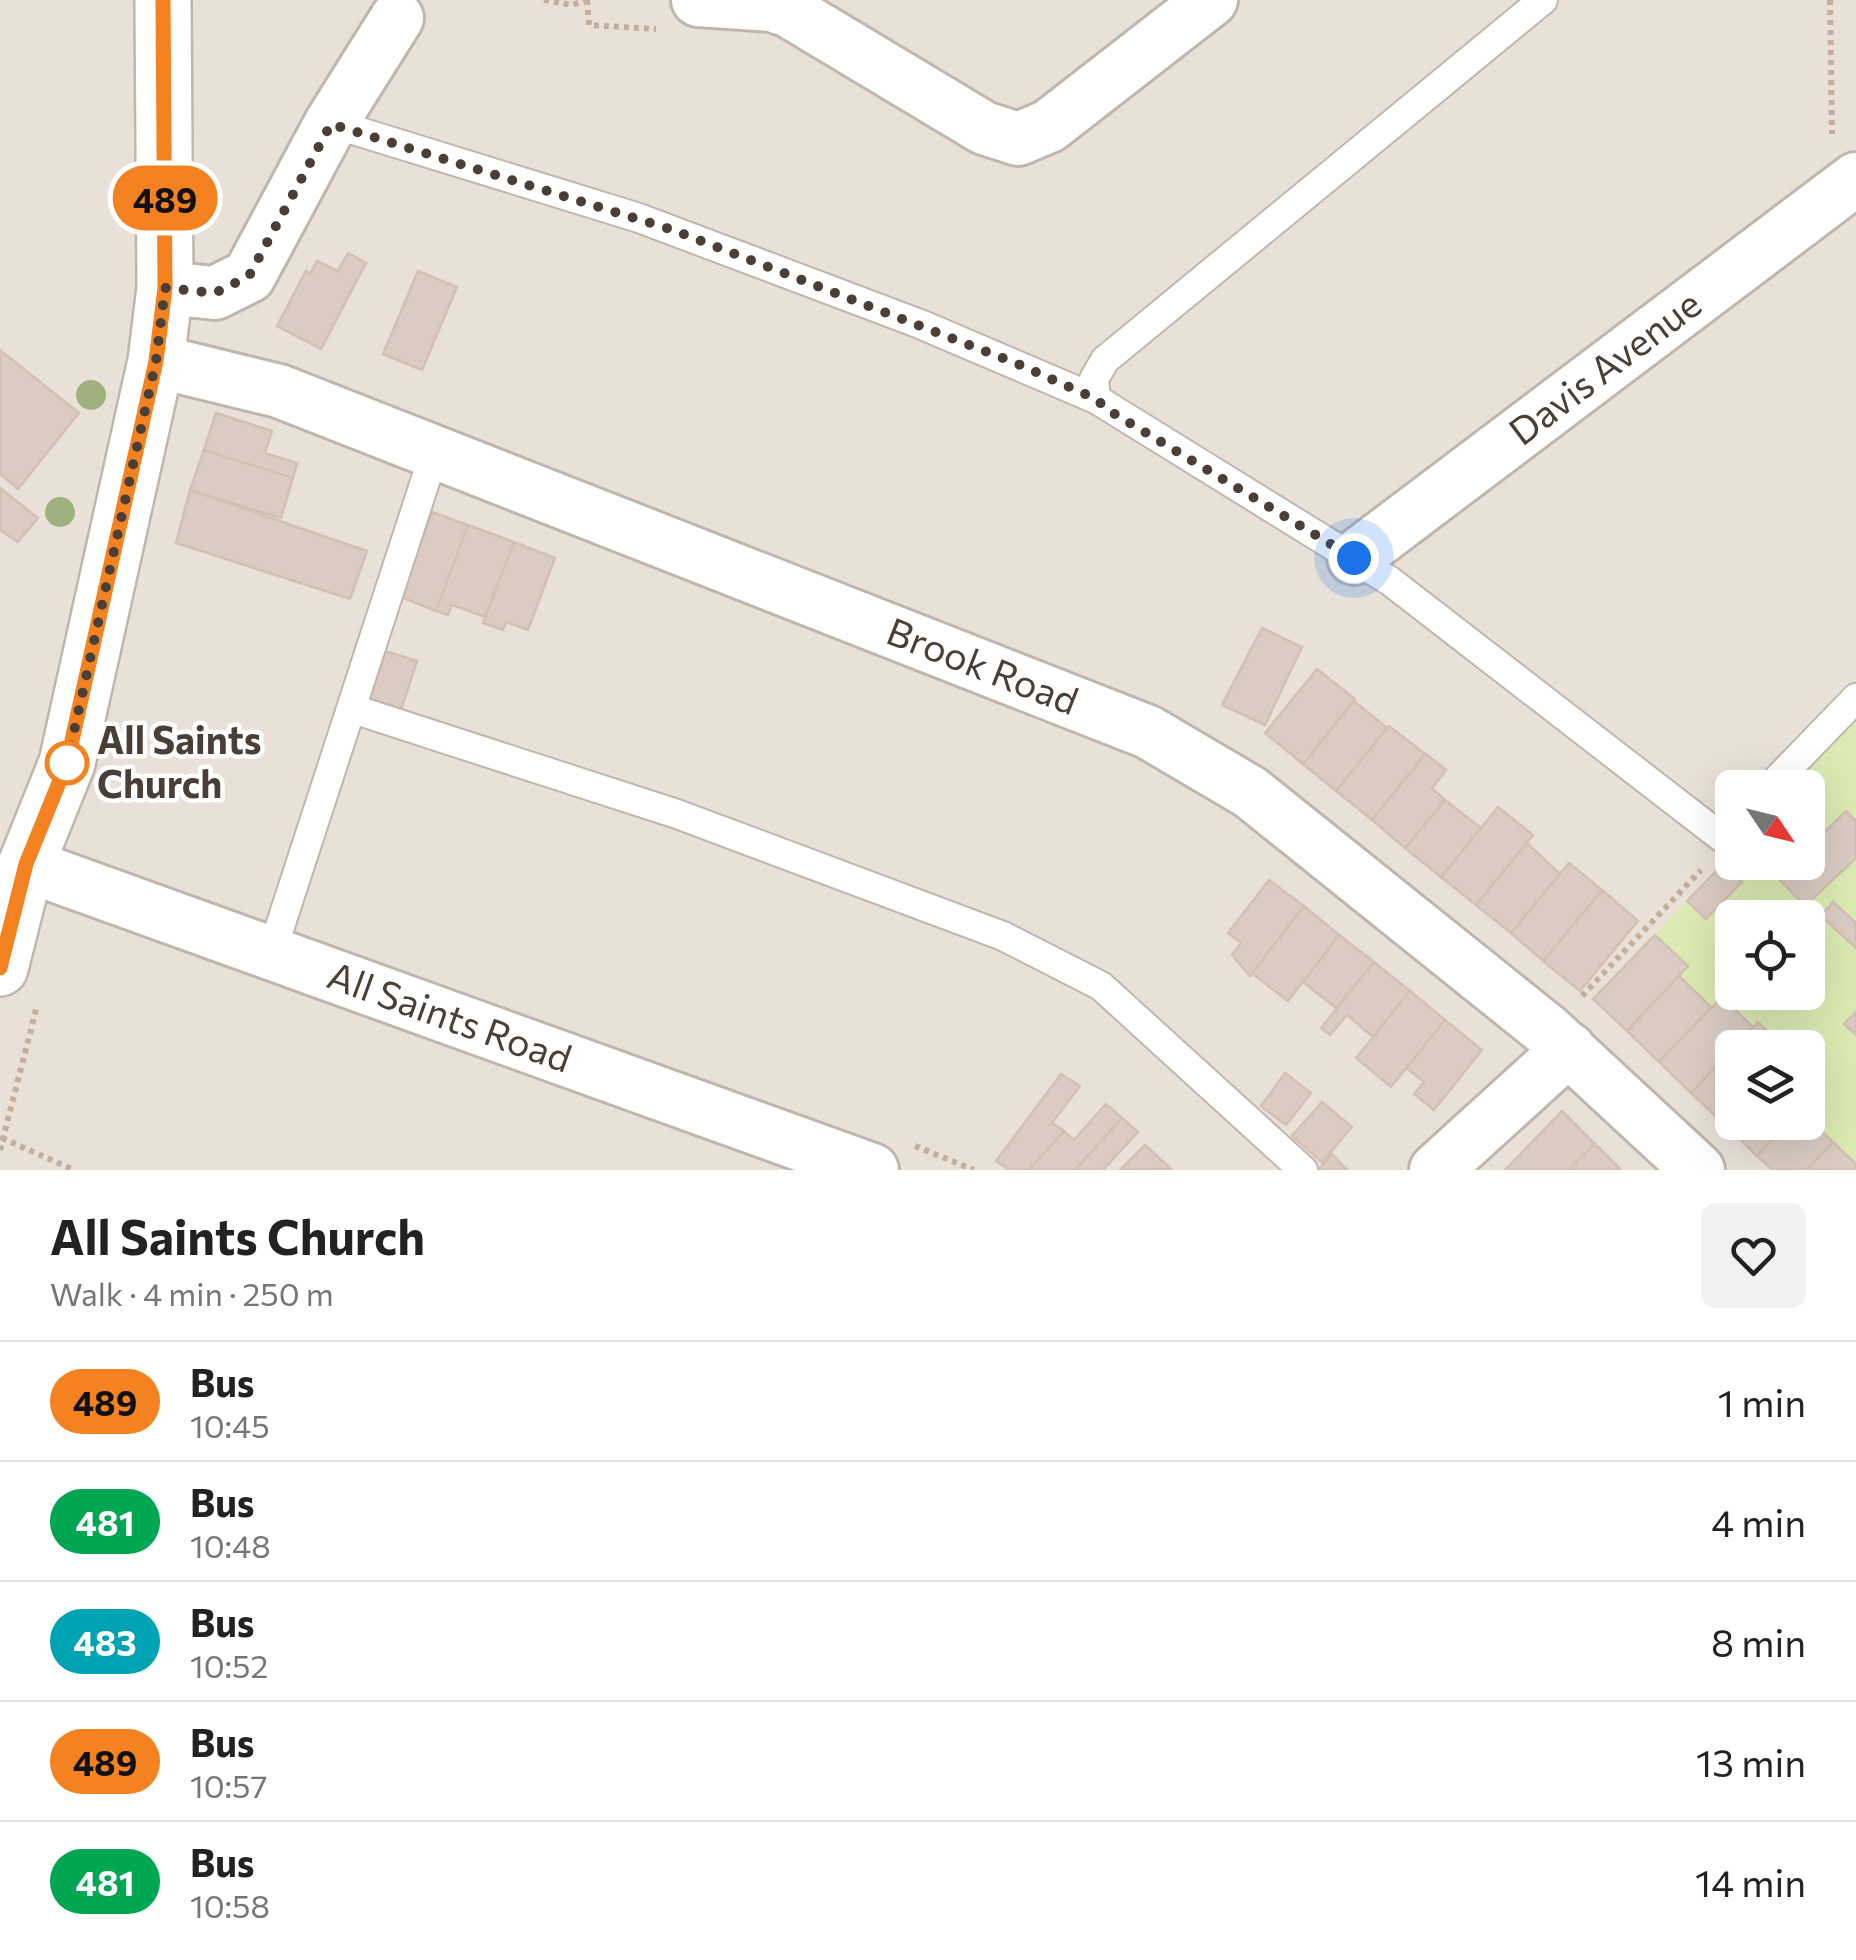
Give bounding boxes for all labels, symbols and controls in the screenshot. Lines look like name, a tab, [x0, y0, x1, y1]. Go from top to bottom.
line badge: 489	[108, 166, 222, 230]
text: 489	[133, 177, 197, 220]
street label: Davis Avenue	[1499, 279, 1709, 454]
your location	[1329, 533, 1379, 583]
street label: Brook Road	[881, 606, 1085, 723]
place label: All Saints Church	[97, 715, 261, 806]
marker: All Saints Church	[46, 742, 88, 784]
north arrow	[1715, 770, 1825, 880]
map controls	[1715, 770, 1825, 1140]
button: locate	[1715, 900, 1825, 1010]
street label: All Saints Road	[322, 950, 578, 1081]
button: layers	[1715, 1030, 1825, 1140]
button: heart	[1701, 1203, 1806, 1308]
text: All Saints Church	[50, 1206, 425, 1265]
text: Walk · 4 min · 250 m	[50, 1273, 334, 1313]
text: Bus	[190, 1358, 255, 1405]
text: 1 min	[1718, 1378, 1806, 1425]
text: 489	[73, 1380, 137, 1423]
text: 10:45	[190, 1405, 270, 1445]
text: Bus	[190, 1478, 255, 1525]
text: 4 min	[1711, 1498, 1806, 1545]
text: 481	[76, 1500, 134, 1543]
text: 10:48	[190, 1525, 271, 1565]
text: Bus	[190, 1598, 255, 1645]
text: 8 min	[1711, 1618, 1806, 1665]
text: 483	[73, 1620, 137, 1663]
text: 10:52	[190, 1645, 268, 1685]
text: Bus	[190, 1718, 255, 1765]
text: 13 min	[1696, 1738, 1806, 1785]
text: 489	[73, 1740, 137, 1783]
text: 10:57	[190, 1765, 267, 1805]
text: Bus	[190, 1838, 255, 1885]
text: 14 min	[1695, 1858, 1806, 1905]
text: 481	[76, 1860, 134, 1903]
text: 10:58	[190, 1885, 270, 1925]

